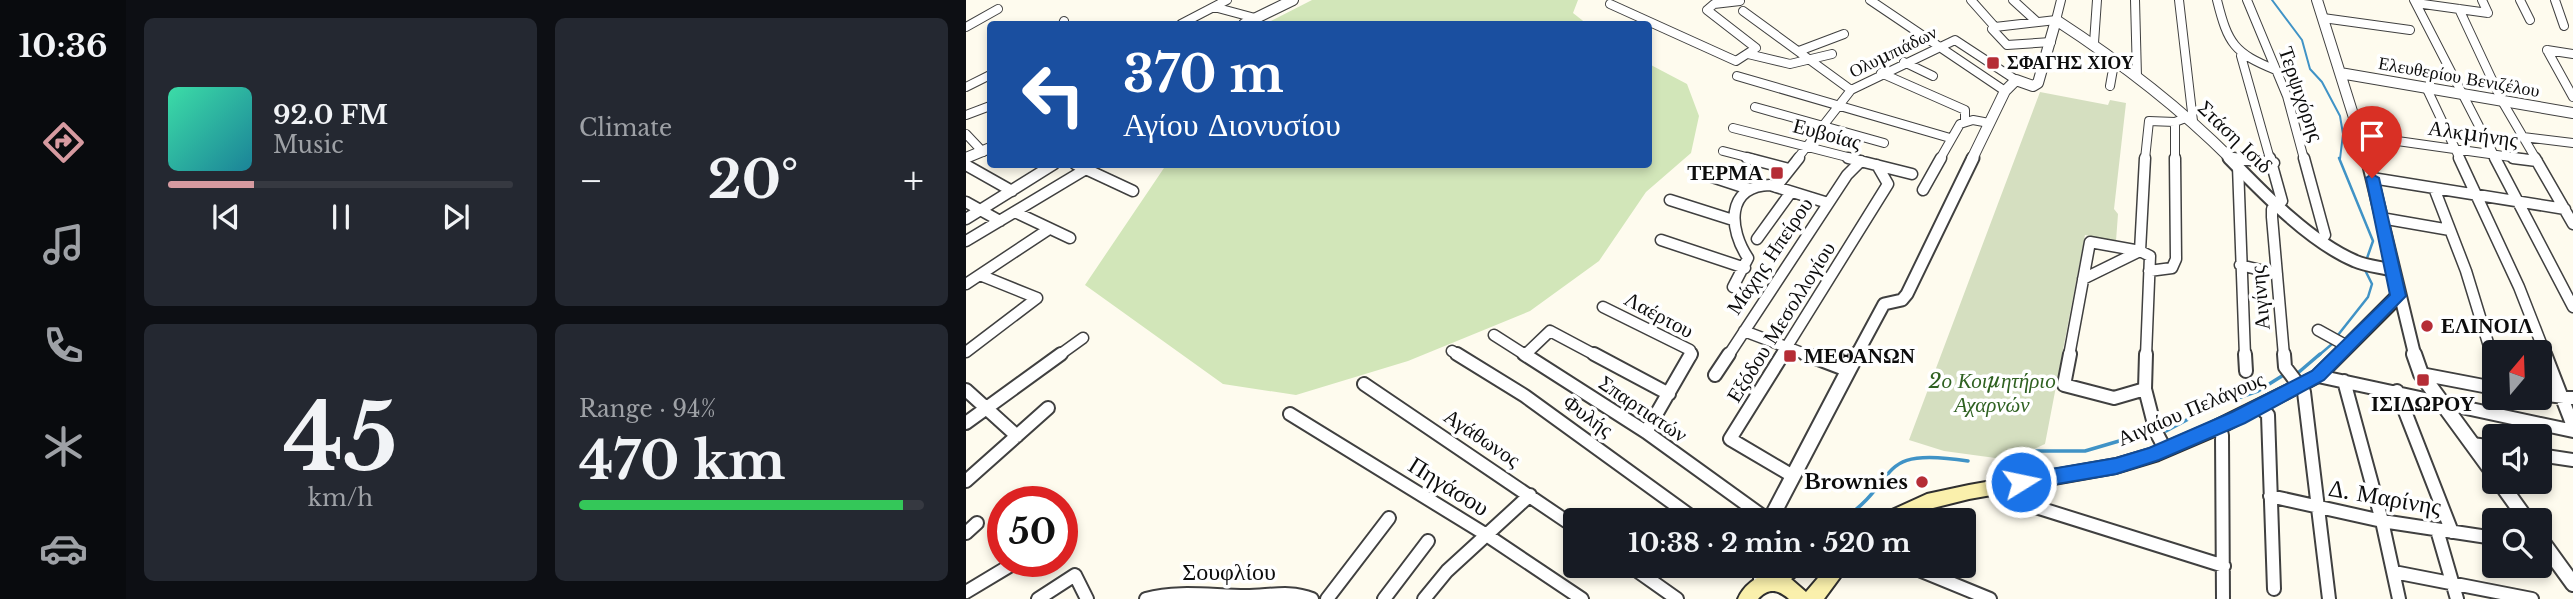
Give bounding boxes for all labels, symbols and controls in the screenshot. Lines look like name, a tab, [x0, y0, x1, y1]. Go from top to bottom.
street label: Ολυμπιάδων	[1845, 21, 1941, 83]
text: 10:36	[18, 26, 108, 66]
street label: Τερψιχόρης	[2273, 43, 2330, 145]
text: 370 m	[1123, 44, 1284, 105]
icon: left	[1008, 49, 1099, 140]
place label: ΣΦΑΓΗΣ ΧΙΟΥ	[2007, 52, 2134, 74]
street label: Ελευθερίου Βενιζέλου	[2377, 52, 2541, 102]
marker: ΣΦΑΓΗΣ ΧΙΟΥ	[1985, 55, 2001, 71]
street label: Στάση Ισιδ	[2192, 95, 2278, 179]
text: 92.0 FM	[273, 99, 388, 131]
text: Αγίου Διονυσίου	[1123, 105, 1341, 145]
pin	[2342, 106, 2402, 178]
street label: Ευβοίας	[1790, 112, 1865, 156]
text: Climate	[579, 114, 672, 142]
street label: Αλκμήνης	[2426, 115, 2520, 153]
icon: arrive	[2353, 117, 2391, 155]
icon: directions	[39, 118, 88, 167]
text: Music	[273, 131, 344, 159]
text: 20°	[708, 148, 798, 212]
text: −	[579, 157, 603, 204]
text: +	[903, 157, 924, 204]
place label: ΤΕΡΜΑ	[1687, 160, 1764, 186]
marker: ΤΕΡΜΑ	[1769, 165, 1785, 181]
street label: Μάχης Ηπείρου	[1721, 192, 1819, 320]
icon: previous	[207, 198, 245, 236]
icon: pause	[322, 198, 360, 236]
icon: next	[437, 198, 475, 236]
icon: music	[39, 220, 88, 269]
street label: Εξόδου Μεσολλογίου	[1721, 237, 1841, 407]
street label: Αιγίνης	[2244, 264, 2276, 331]
street label: Λαέρτου	[1620, 286, 1698, 344]
place label: ΕΛΙΝΟΙΛ	[2441, 313, 2533, 339]
marker: ΕΛΙΝΟΙΛ	[2419, 318, 2435, 334]
icon: phone	[39, 321, 88, 370]
north arrow	[2482, 340, 2552, 410]
map controls	[2482, 340, 2552, 578]
place label: ΜΕΘΑΝΩΝ	[1804, 343, 1915, 369]
marker: ΜΕΘΑΝΩΝ	[1782, 348, 1798, 364]
street label: Αιγαίου Πελάγους	[2114, 366, 2269, 452]
park label: 2ο Κοιμητήριο Αχαρνών	[1928, 368, 2056, 418]
street label: Σπαρτιατών	[1594, 370, 1692, 448]
marker: ΙΣΙΔΩΡΟΥ	[2415, 372, 2431, 388]
text: 45	[283, 382, 398, 495]
street label: Φυλής	[1558, 389, 1618, 443]
place label: ΙΣΙΔΩΡΟΥ	[2371, 391, 2475, 417]
text: Range · 94%	[579, 395, 716, 423]
street label: Αγάθωνος	[1439, 403, 1526, 473]
icon: climate	[39, 422, 88, 471]
button: sound	[2482, 424, 2552, 494]
text: 470 km	[579, 429, 786, 493]
position arrow	[1984, 445, 2058, 519]
street label: Πηγάσου	[1403, 450, 1495, 522]
place label: Brownies	[1804, 469, 1908, 495]
street label: Δ. Μαρίνης	[2326, 473, 2444, 521]
marker: Brownies	[1914, 474, 1930, 490]
text: km/h	[308, 484, 373, 512]
speed limit sign: 50	[987, 486, 1078, 577]
button: search	[2482, 508, 2552, 578]
icon: car	[39, 524, 88, 573]
text: 10:38 · 2 min · 520 m	[1628, 527, 1911, 559]
street label: Σουφλίου	[1182, 557, 1276, 586]

